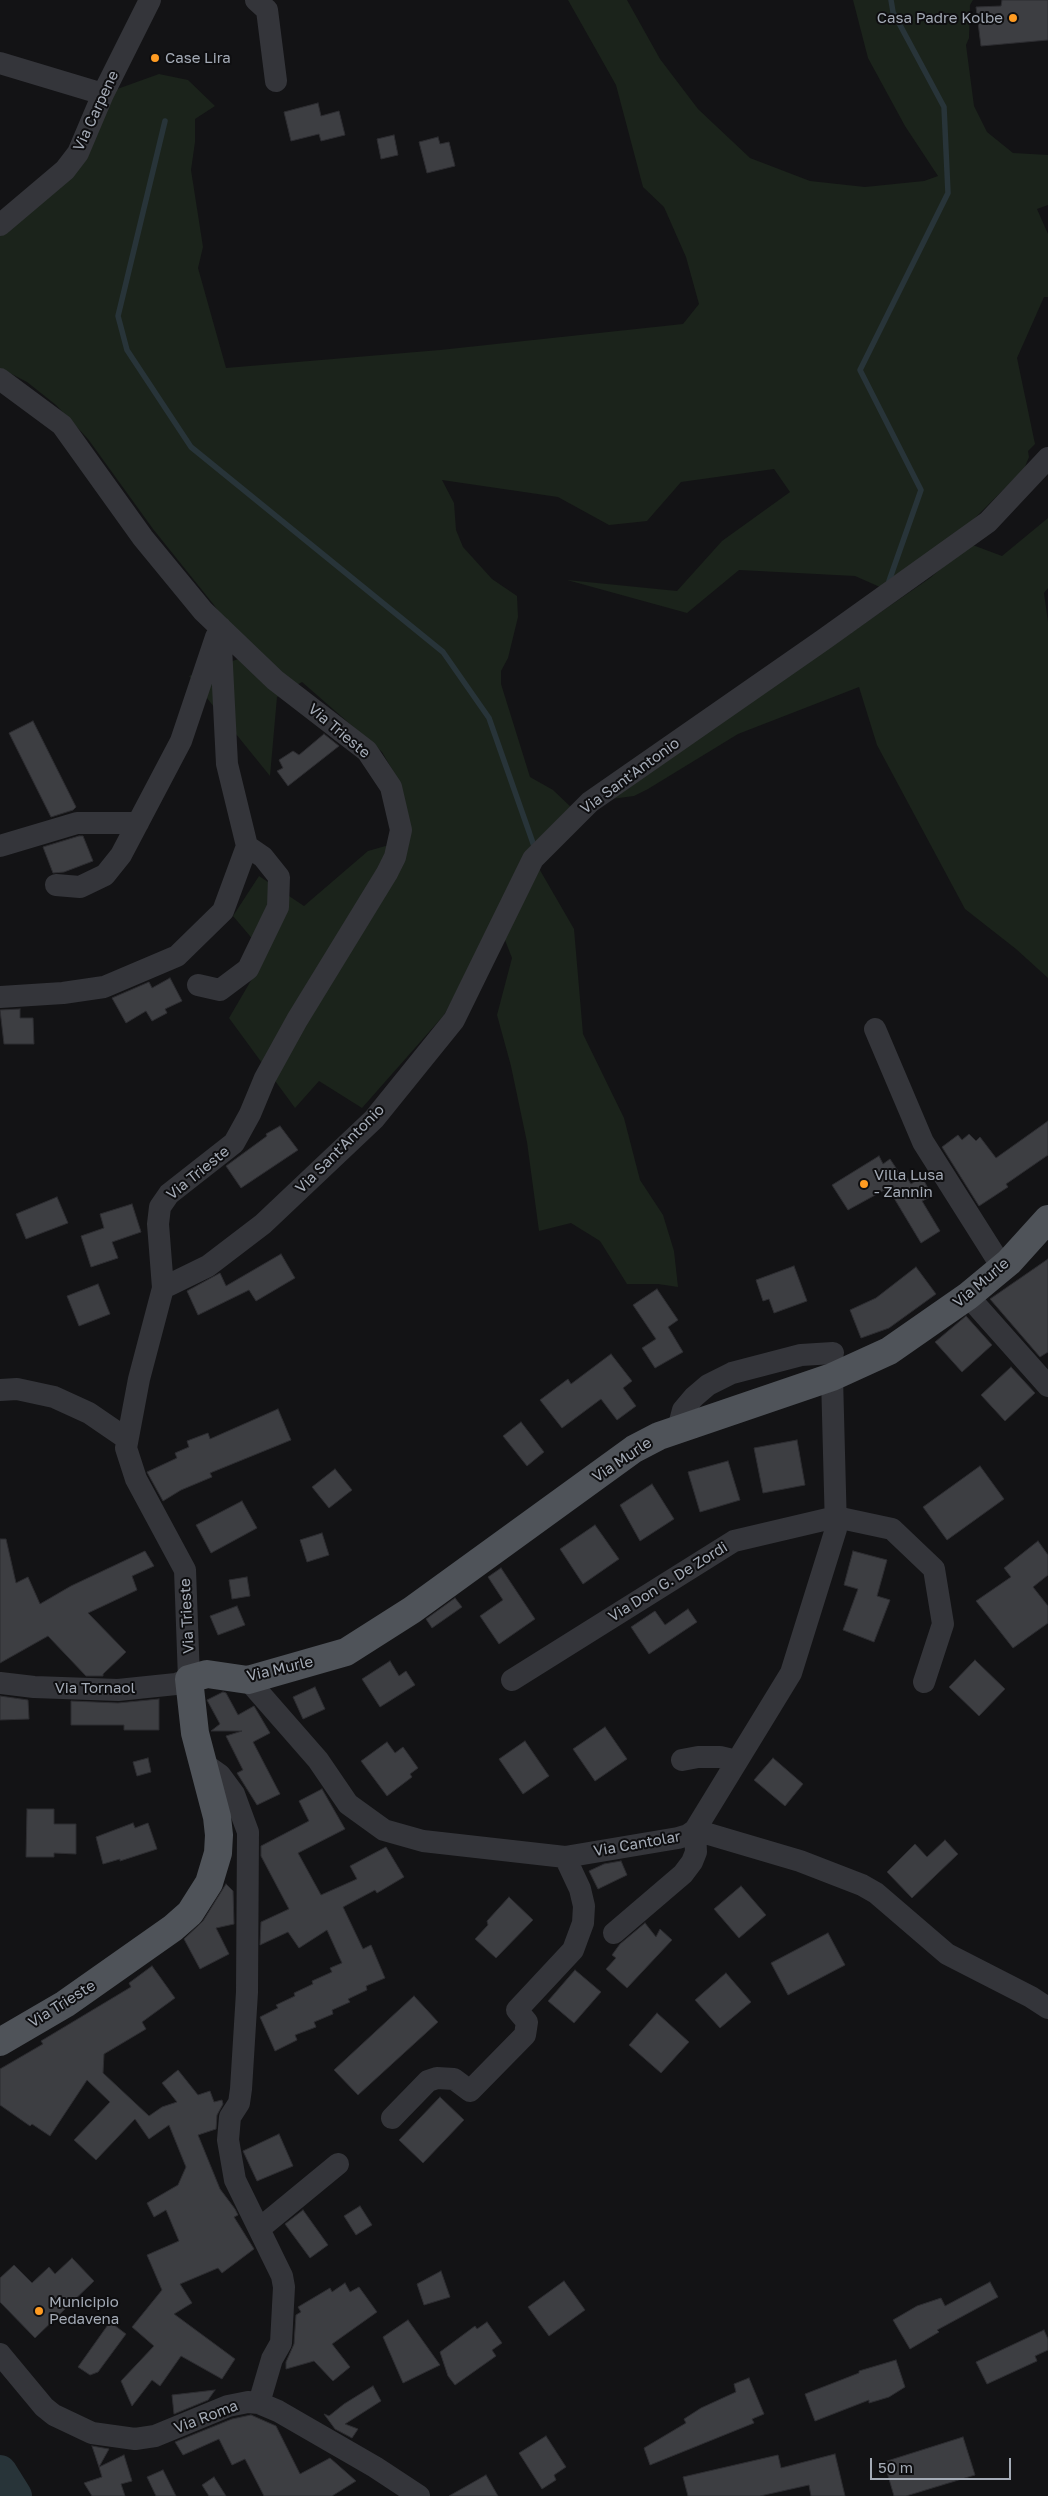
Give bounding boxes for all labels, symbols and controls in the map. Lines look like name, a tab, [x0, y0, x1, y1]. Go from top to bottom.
place label: Casa Padre Kolbe	[877, 9, 1003, 27]
marker: Casa Padre Kolbe	[1007, 12, 1019, 24]
place label: Case Lira	[165, 49, 231, 67]
marker: Case Lira	[149, 52, 161, 64]
street label: Via Carpene	[70, 68, 122, 154]
street label: Via Trieste	[304, 700, 374, 762]
street label: Via Sant'Antonio	[577, 734, 683, 818]
street label: Via Sant'Antonio	[292, 1101, 388, 1197]
street label: Via Trieste	[163, 1142, 233, 1204]
place label: Villa Lusa - Zannin	[874, 1166, 944, 1201]
marker: Villa Lusa - Zannin	[858, 1178, 870, 1190]
street label: Via Murle	[949, 1254, 1013, 1312]
street label: Via Murle	[589, 1434, 655, 1486]
street label: Via Don G. De Zordi	[605, 1538, 731, 1626]
street label: Via Trieste	[176, 1578, 198, 1654]
street label: Via Murle	[245, 1653, 315, 1685]
street label: Via Tornaol	[55, 1679, 135, 1697]
street label: Via Cantolar	[592, 1827, 682, 1861]
street label: Via Trieste	[25, 1976, 99, 2032]
place label: Municipio Pedavena	[49, 2293, 119, 2328]
marker: Municipio Pedavena	[33, 2305, 45, 2317]
street label: Via Roma	[171, 2397, 241, 2437]
scale bar	[873, 2448, 1014, 2480]
text: 50 m	[878, 2458, 913, 2476]

